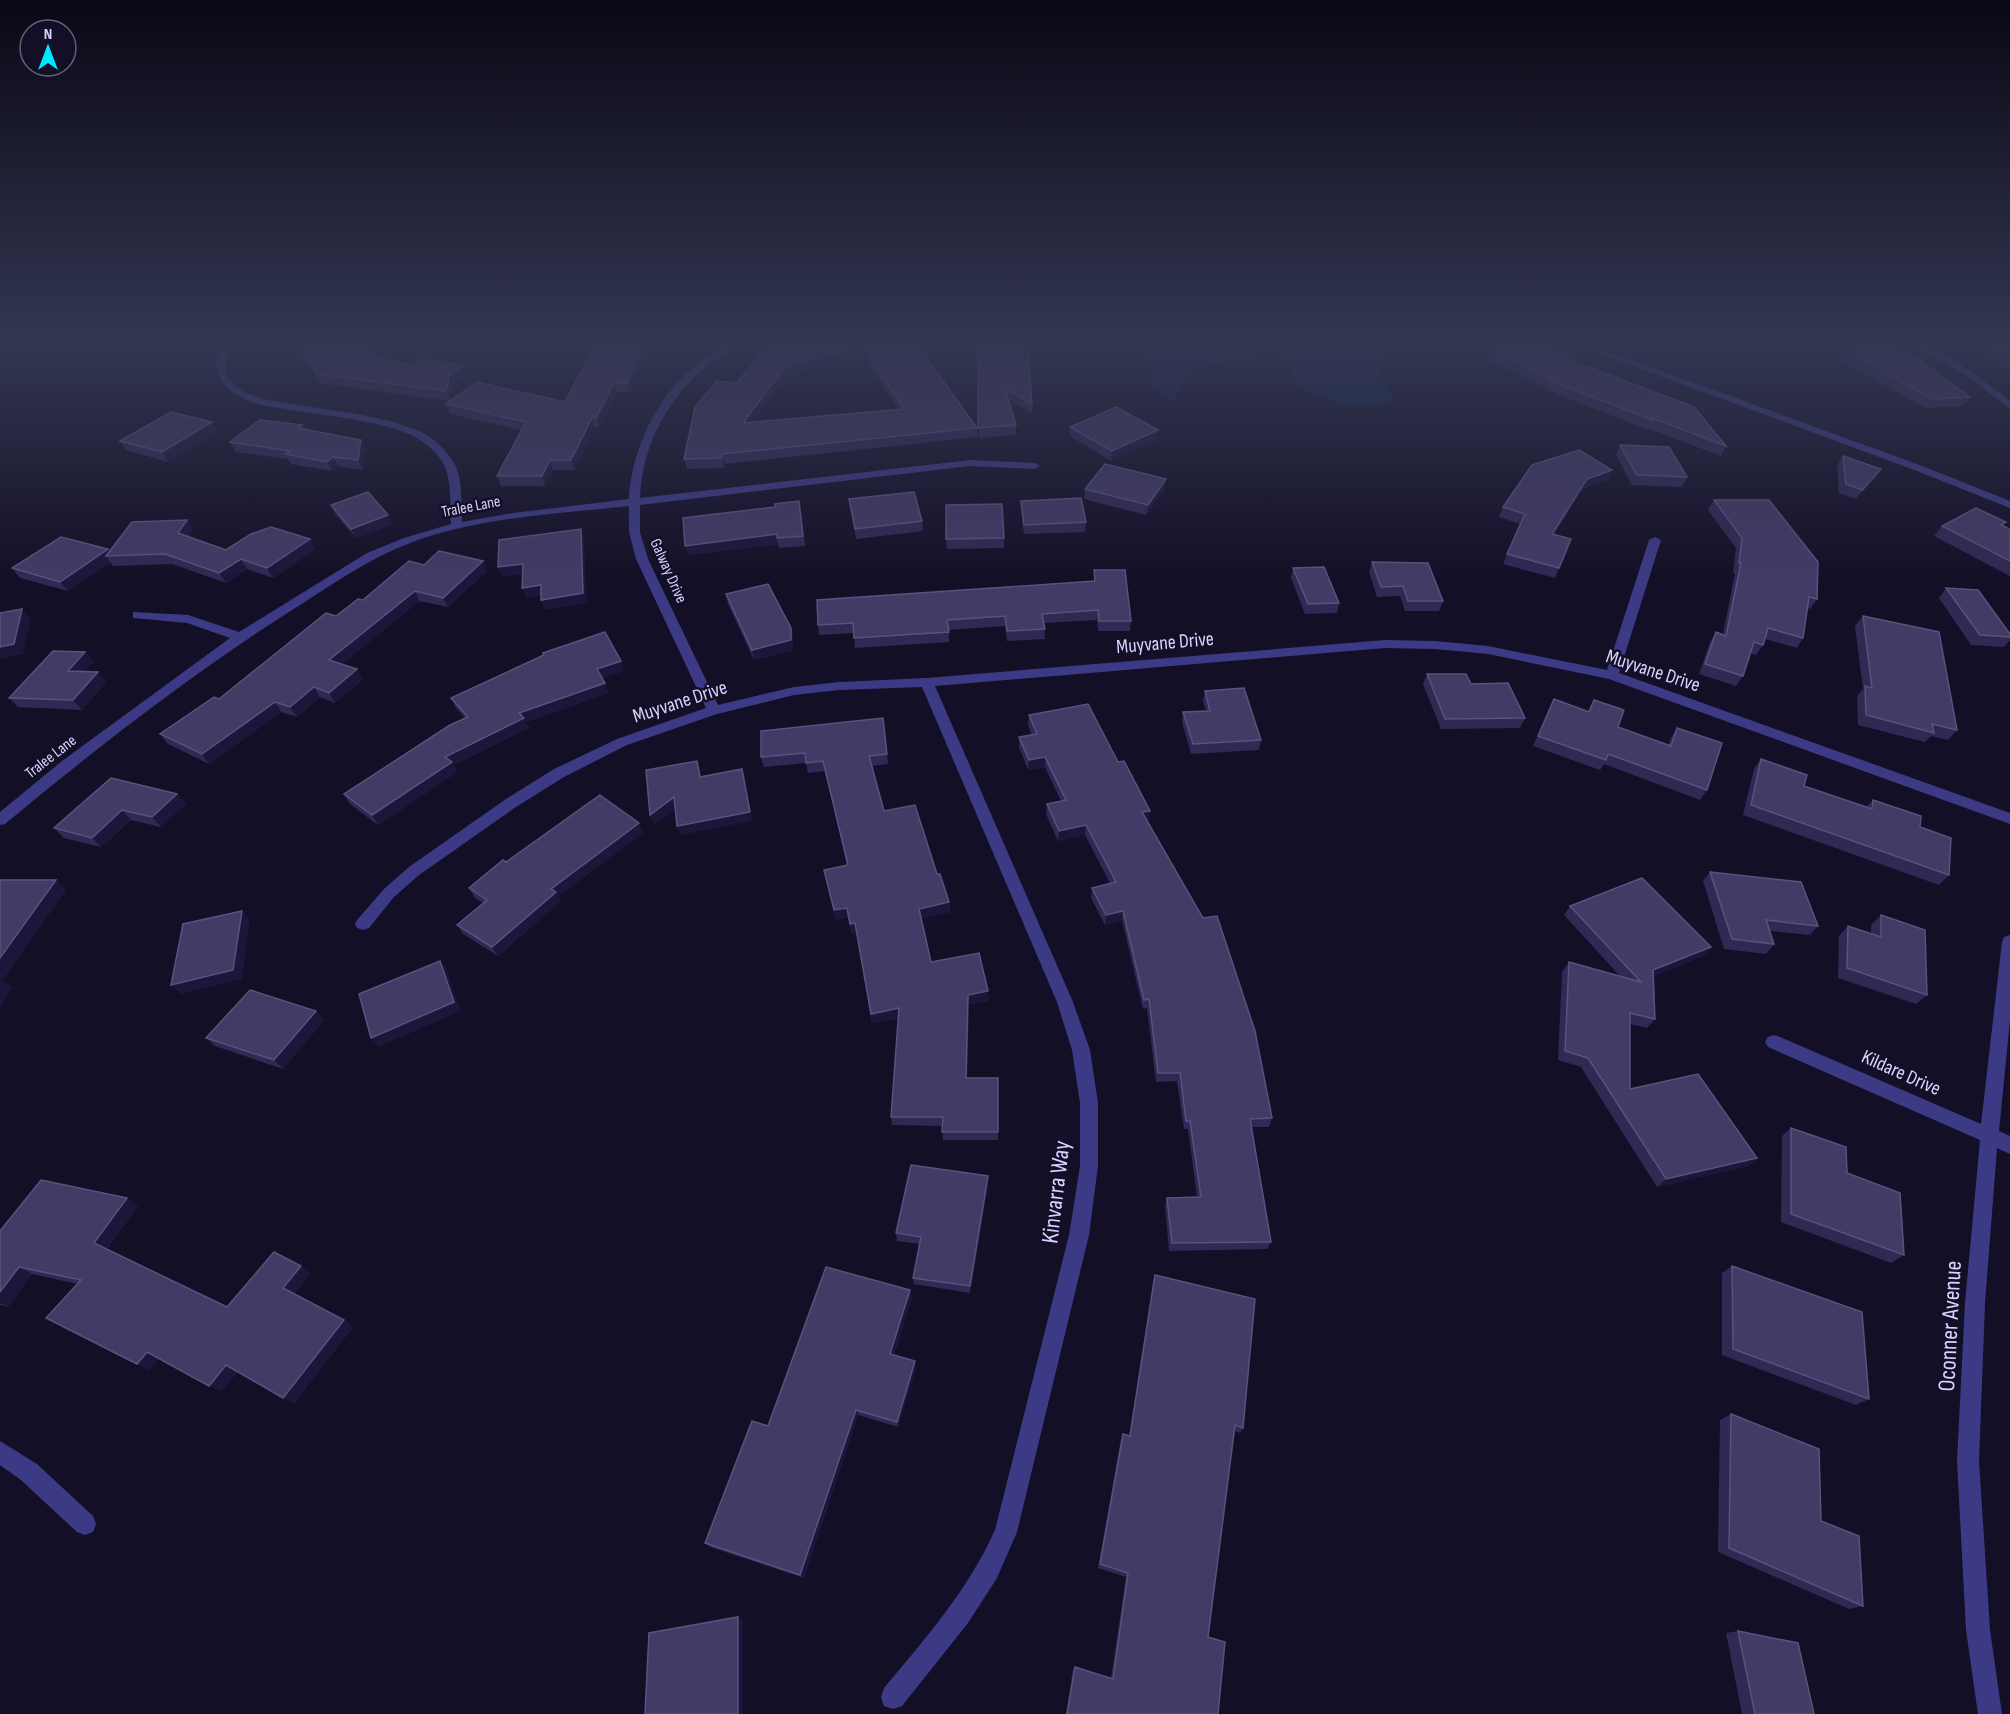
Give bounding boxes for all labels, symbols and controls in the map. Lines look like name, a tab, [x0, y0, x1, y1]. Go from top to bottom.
north arrow	[18, 18, 78, 78]
text: N	[44, 25, 52, 44]
street label: Tralee Lane	[440, 492, 502, 522]
street label: Galway Drive	[645, 536, 691, 606]
street label: Muyvane Drive	[1115, 627, 1215, 659]
street label: Muyvane Drive	[1603, 644, 1703, 698]
street label: Muyvane Drive	[630, 675, 730, 729]
street label: Tralee Lane	[22, 731, 80, 783]
street label: Kildare Drive	[1858, 1045, 1944, 1101]
street label: Kinvarra Way	[1035, 1139, 1077, 1245]
street label: Oconner Avenue	[1932, 1260, 1968, 1392]

